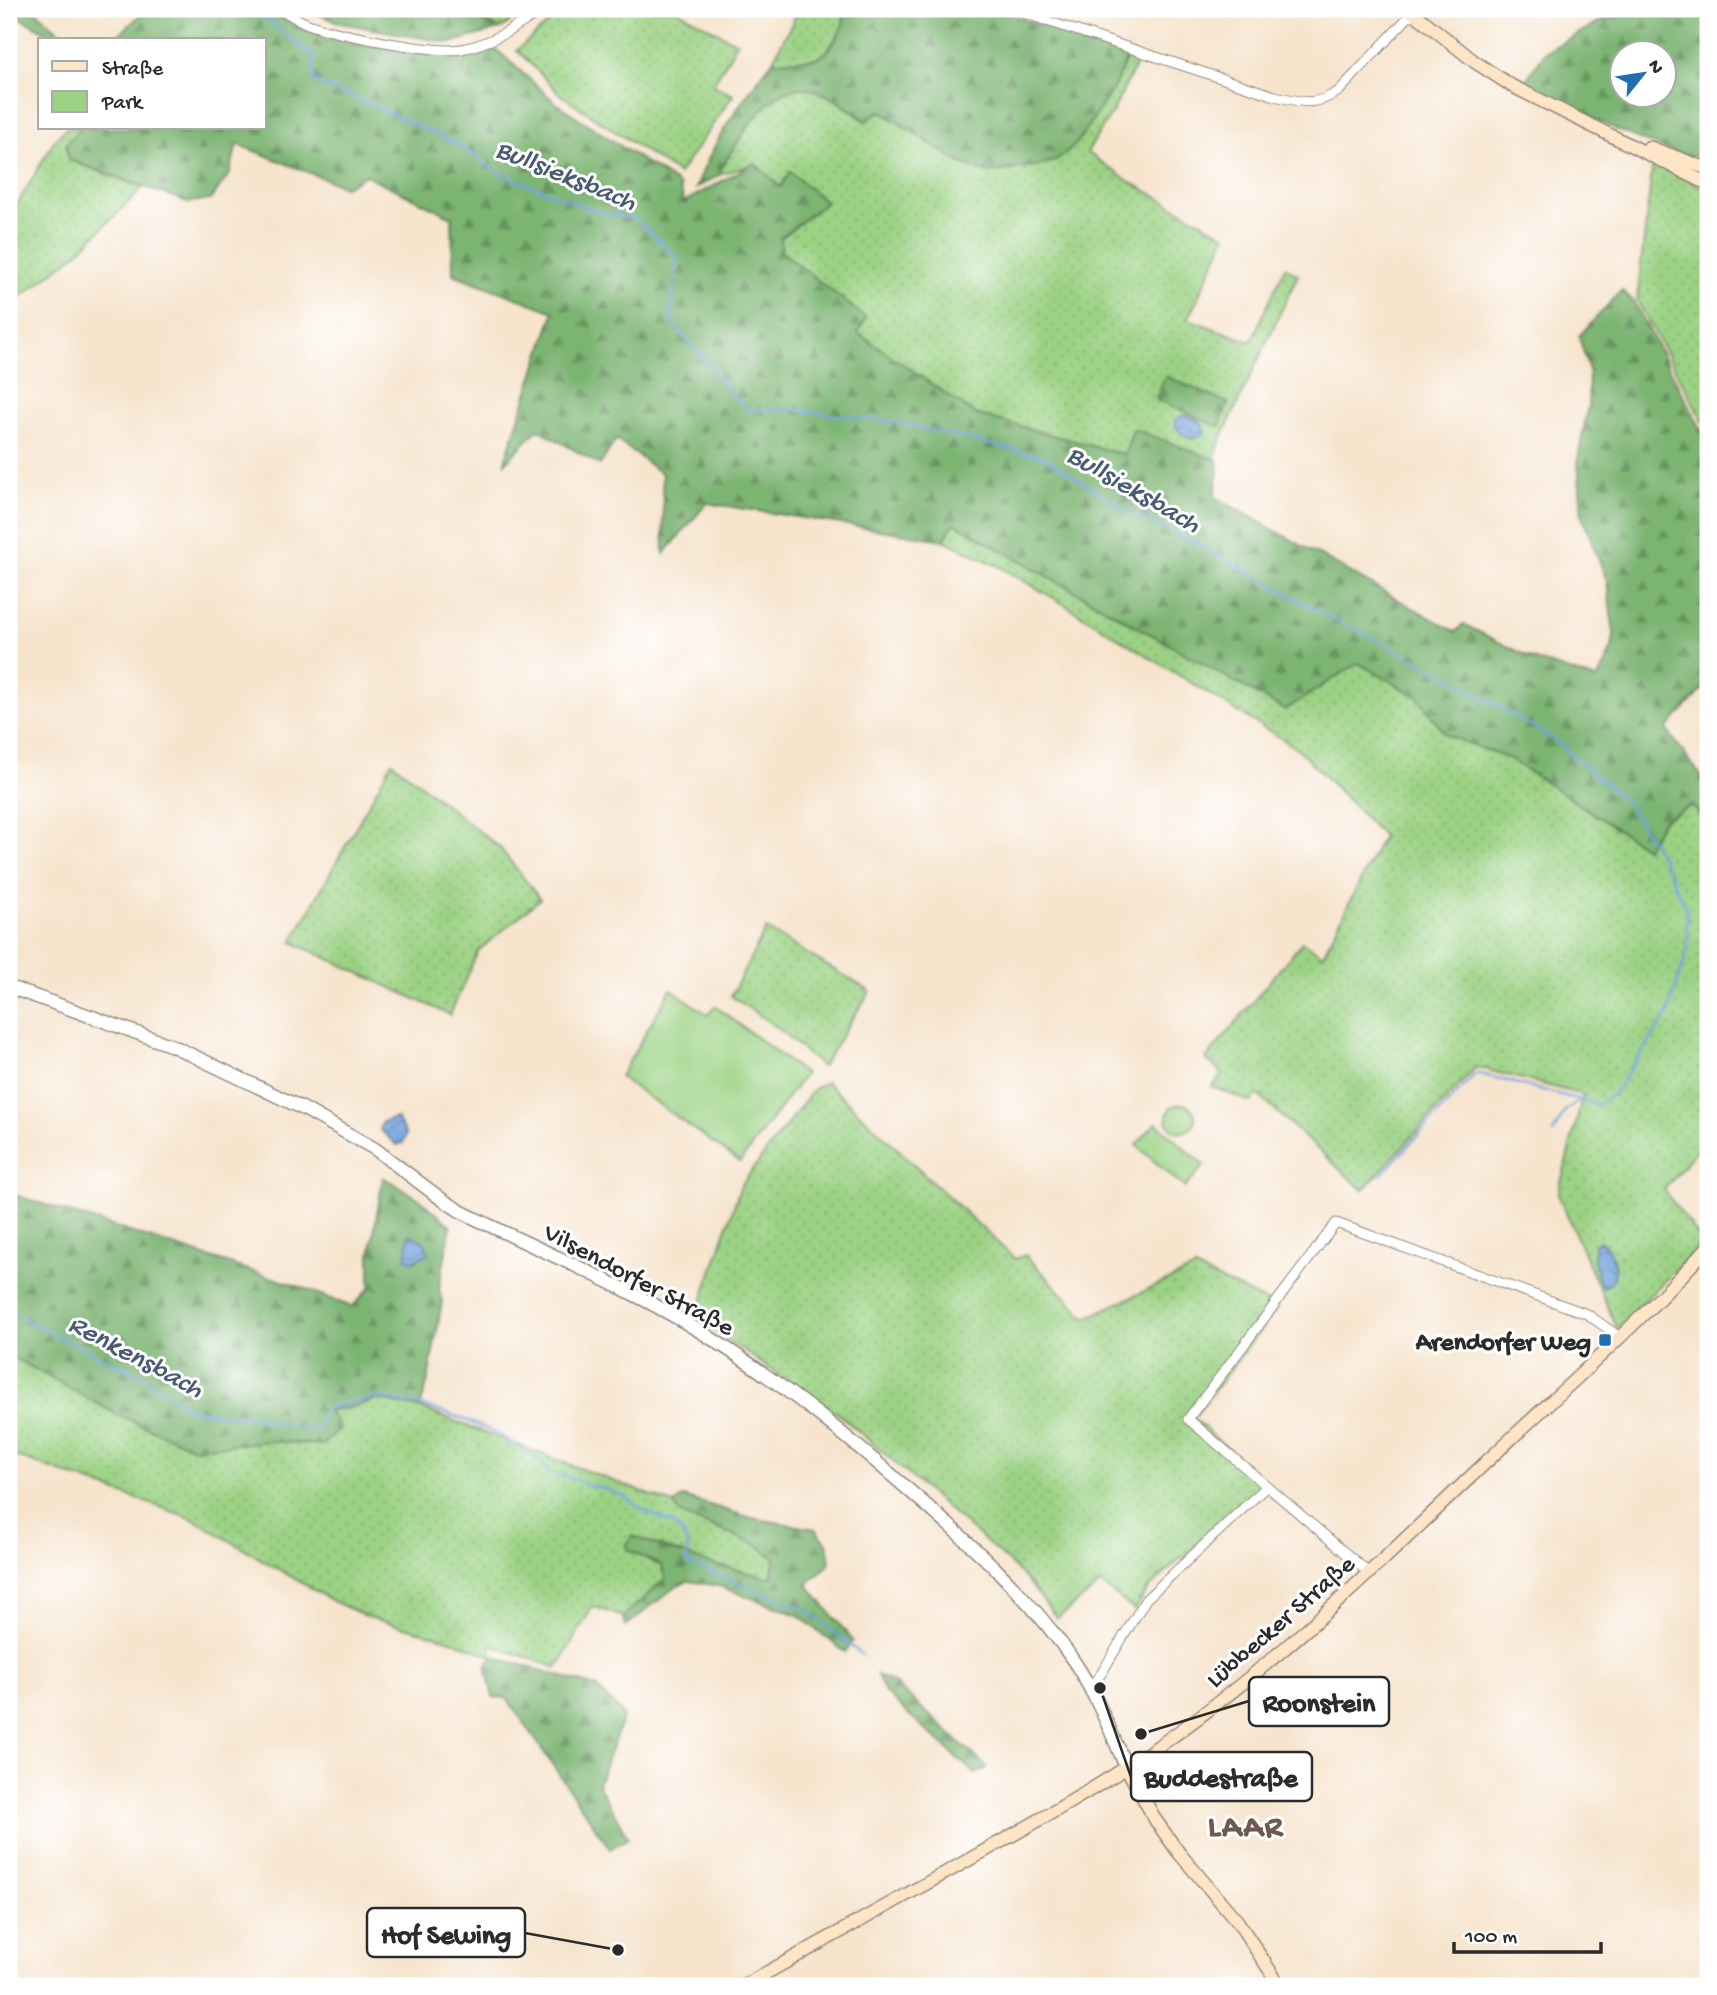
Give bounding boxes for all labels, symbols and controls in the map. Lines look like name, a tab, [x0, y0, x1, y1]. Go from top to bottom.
legend	[38, 38, 266, 130]
north arrow	[1608, 38, 1678, 108]
text: N	[1642, 56, 1668, 78]
text: Straße	[102, 58, 164, 83]
text: Park	[101, 92, 145, 117]
water label: Bullsieksbach	[490, 134, 641, 221]
water label: Bullsieksbach	[1060, 440, 1206, 543]
street label: Vilsendorfer Straße	[536, 1218, 739, 1346]
water label: Renkensbach	[62, 1309, 209, 1408]
place label: Arendorfer Weg	[1415, 1329, 1591, 1360]
marker: Arendorfer Weg	[1597, 1332, 1613, 1348]
street label: Lübbecker Straße	[1201, 1550, 1363, 1697]
callout: Roonstein	[1249, 1677, 1389, 1726]
text: Roonstein	[1262, 1689, 1376, 1722]
callout: Buddestraße	[1131, 1752, 1312, 1801]
text: Buddestraße	[1143, 1764, 1299, 1797]
district label: LAAR	[1208, 1810, 1284, 1848]
callout: Hof Sewing	[367, 1908, 525, 1957]
scale bar	[1454, 1911, 1602, 1955]
text: Hof Sewing	[381, 1921, 511, 1954]
text: 100 m	[1464, 1926, 1517, 1951]

